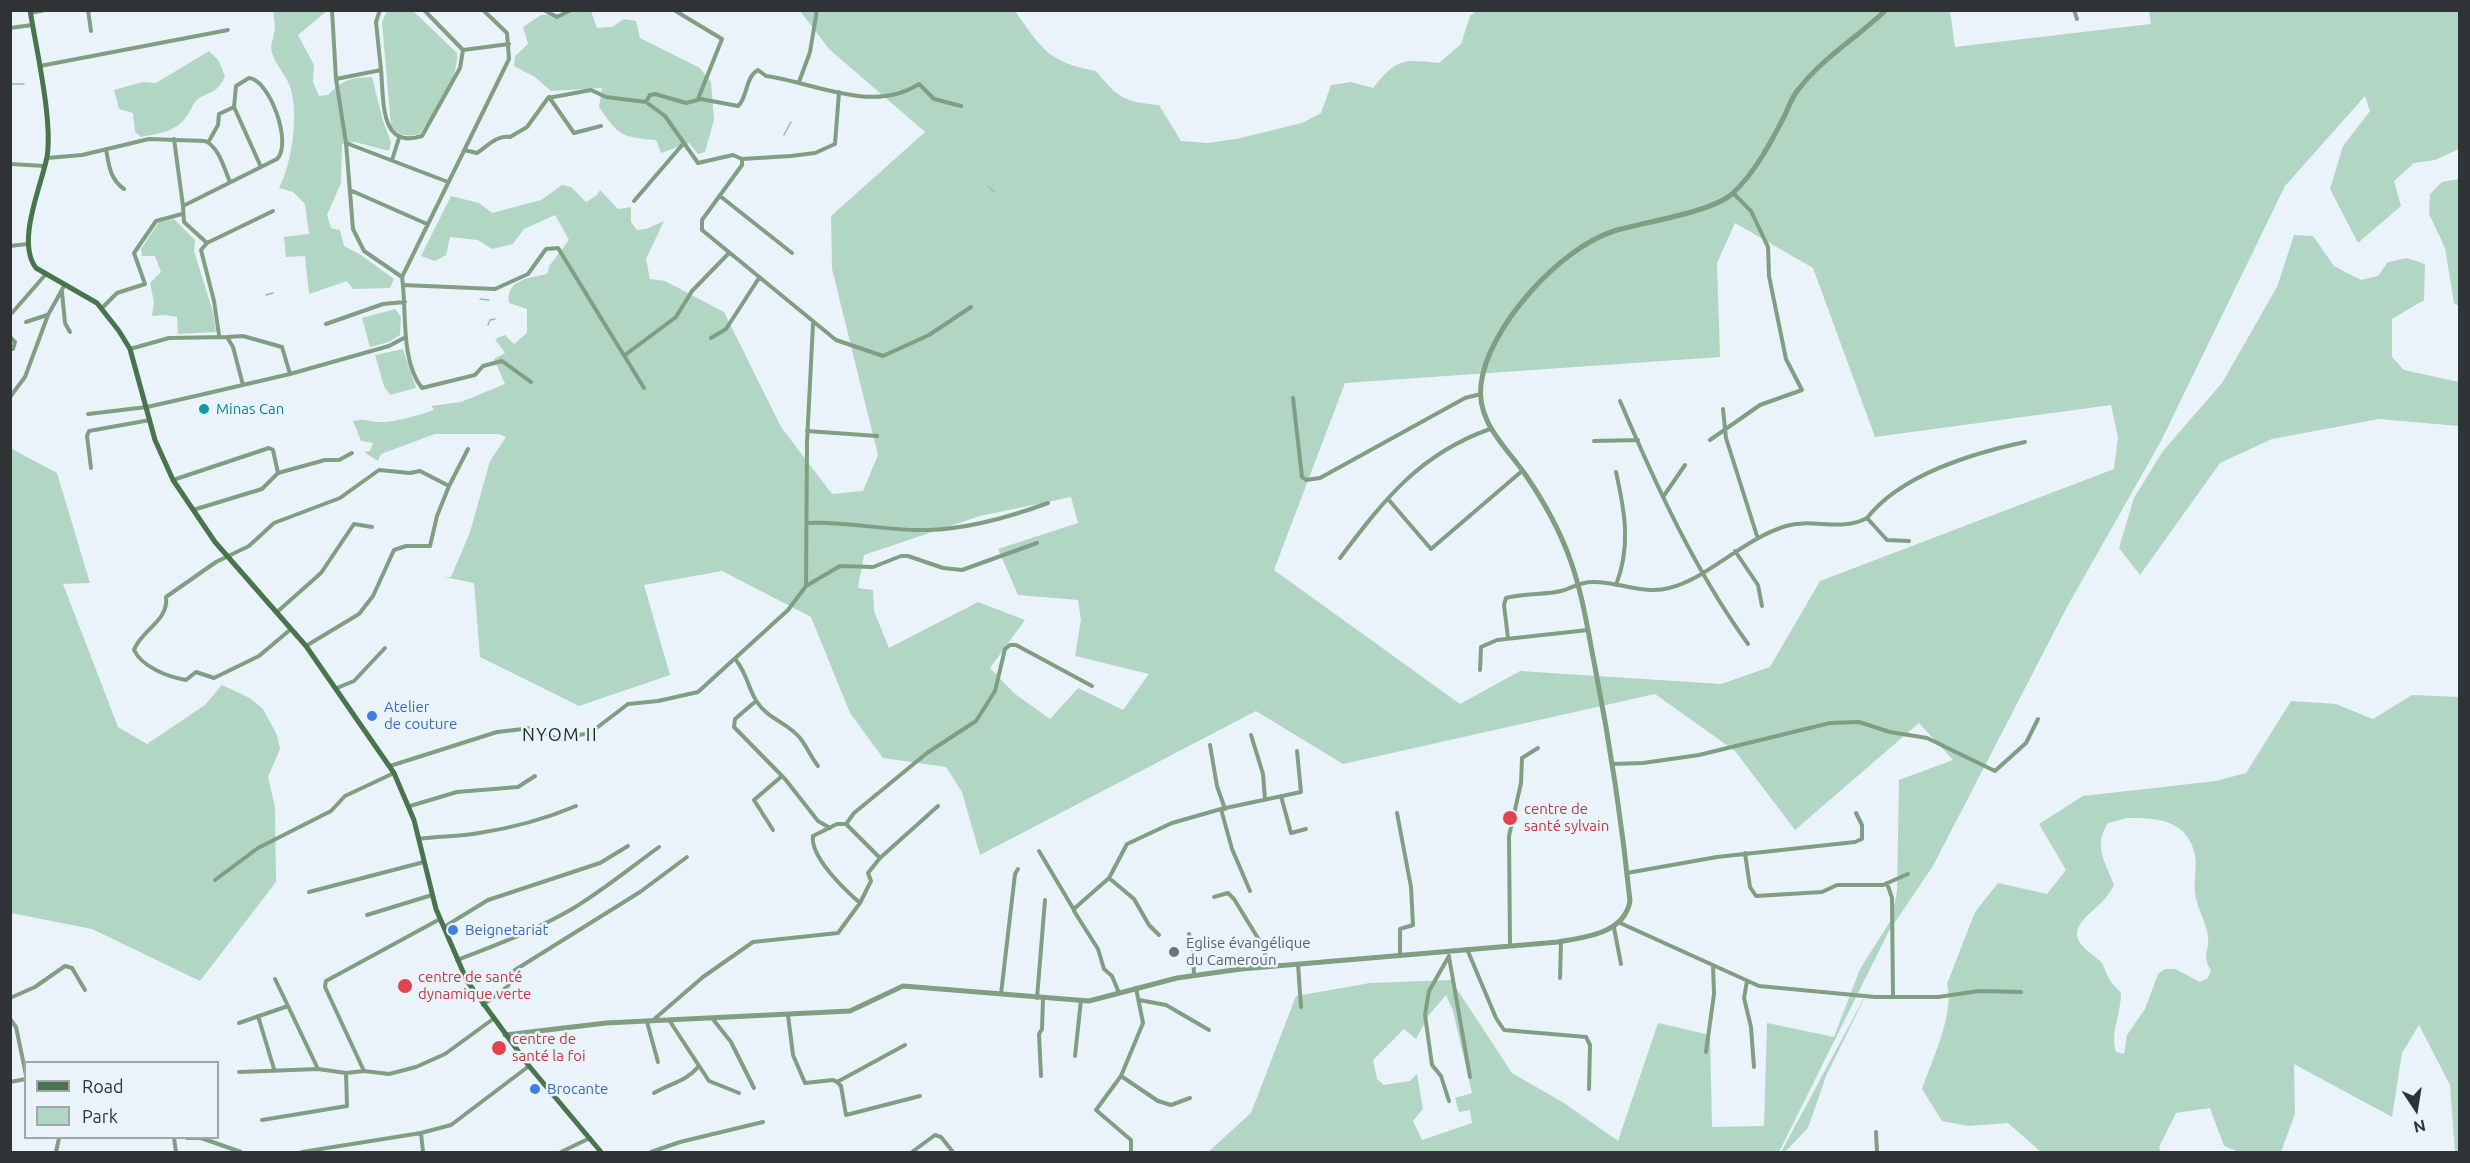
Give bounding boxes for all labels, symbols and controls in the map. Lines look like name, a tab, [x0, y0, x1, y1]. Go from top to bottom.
place label: Minas Can	[216, 400, 284, 418]
marker: Minas Can	[197, 402, 211, 416]
place label: Atelier de couture	[384, 698, 457, 733]
marker: Atelier de couture	[365, 709, 379, 723]
district label: NYOM II	[522, 724, 598, 746]
place label: centre de santé sylvain	[1524, 800, 1609, 835]
marker: centre de santé sylvain	[1501, 809, 1519, 827]
place label: Beignetariat	[465, 921, 548, 939]
marker: Beignetariat	[446, 923, 460, 937]
place label: Eglise évangélique du Cameroun	[1186, 934, 1311, 969]
marker: Eglise évangélique du Cameroun	[1167, 945, 1181, 959]
place label: centre de santé dynamique verte	[418, 968, 531, 1003]
marker: centre de santé dynamique verte	[396, 977, 414, 995]
place label: centre de santé la foi	[512, 1030, 586, 1065]
marker: centre de santé la foi	[490, 1039, 508, 1057]
legend	[24, 1061, 219, 1139]
text: Road	[82, 1076, 124, 1096]
north arrow	[2386, 1079, 2446, 1139]
place label: Brocante	[547, 1080, 608, 1098]
marker: Brocante	[528, 1082, 542, 1096]
text: Park	[82, 1106, 118, 1126]
text: N	[2412, 1117, 2427, 1137]

